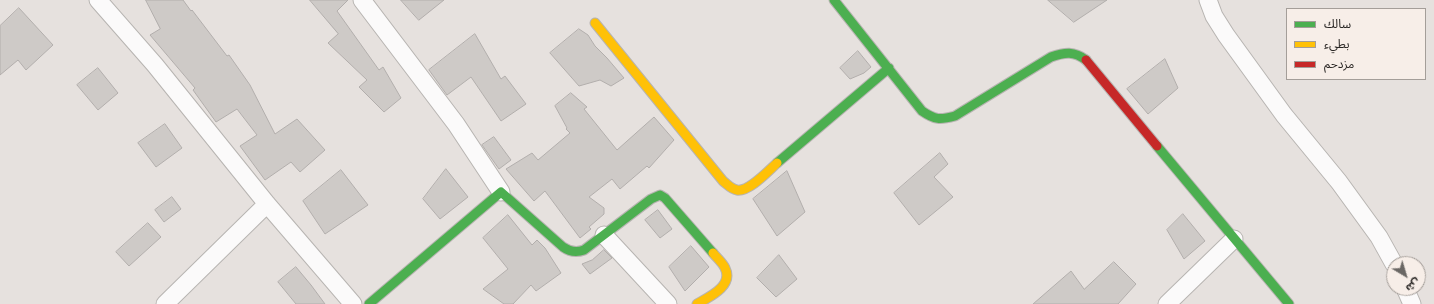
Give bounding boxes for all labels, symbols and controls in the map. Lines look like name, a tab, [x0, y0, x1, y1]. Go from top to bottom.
legend	[1286, 8, 1426, 80]
text: سالك	[1324, 17, 1351, 31]
text: بطيء	[1324, 37, 1350, 51]
text: مزدحم	[1324, 57, 1354, 71]
north arrow	[1386, 256, 1426, 296]
text: ش	[1403, 275, 1423, 295]

